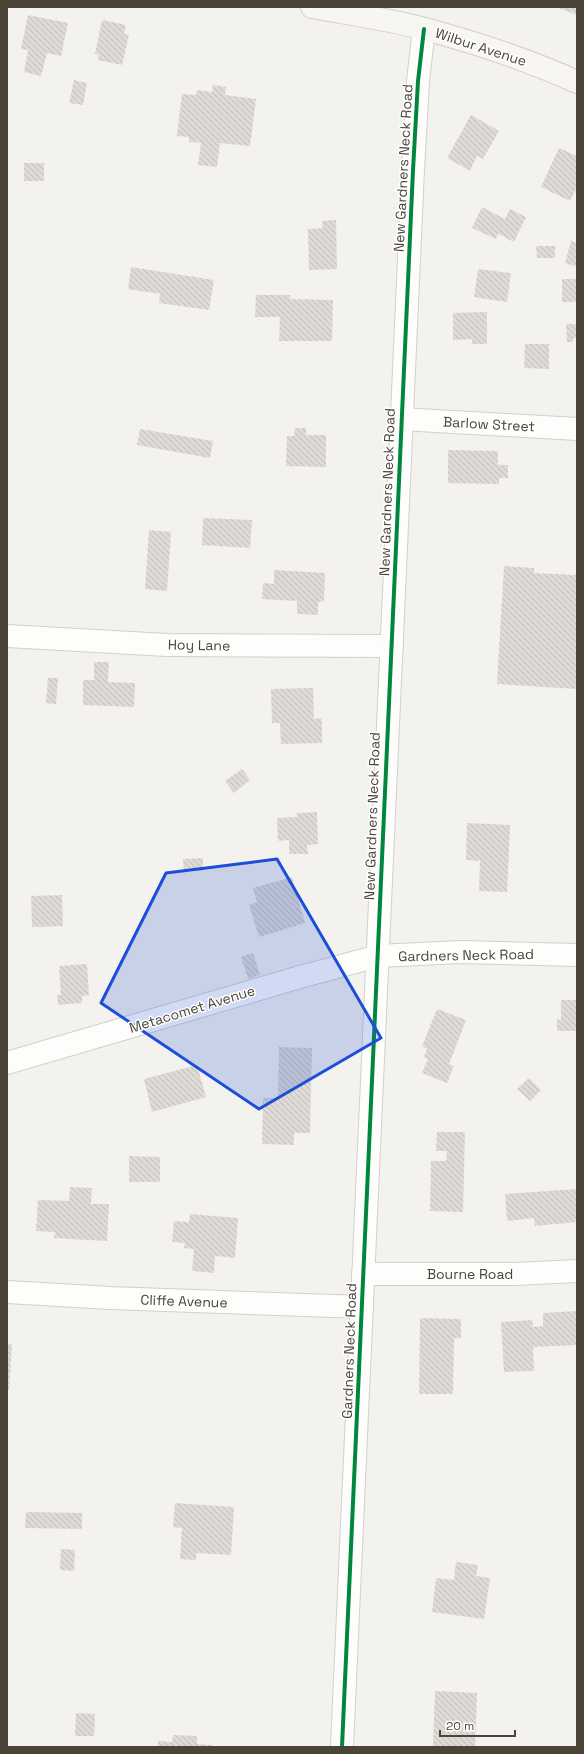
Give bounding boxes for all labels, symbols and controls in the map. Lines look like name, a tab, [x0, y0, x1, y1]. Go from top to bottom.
street label: Wilbur Avenue	[433, 24, 529, 70]
street label: New Gardners Neck Road	[390, 84, 416, 252]
street label: New Gardners Neck Road	[375, 408, 399, 576]
street label: Barlow Street	[443, 413, 535, 435]
street label: Hoy Lane	[168, 635, 230, 655]
street label: New Gardners Neck Road	[360, 732, 384, 900]
street label: Gardners Neck Road	[398, 945, 534, 965]
street label: Metacomet Avenue	[127, 981, 257, 1037]
street label: Bourne Road	[427, 1265, 513, 1283]
street label: Gardners Neck Road	[338, 1283, 360, 1419]
street label: Cliffe Avenue	[140, 1290, 228, 1312]
scale bar	[440, 1712, 515, 1738]
text: 20 m	[446, 1718, 474, 1734]

